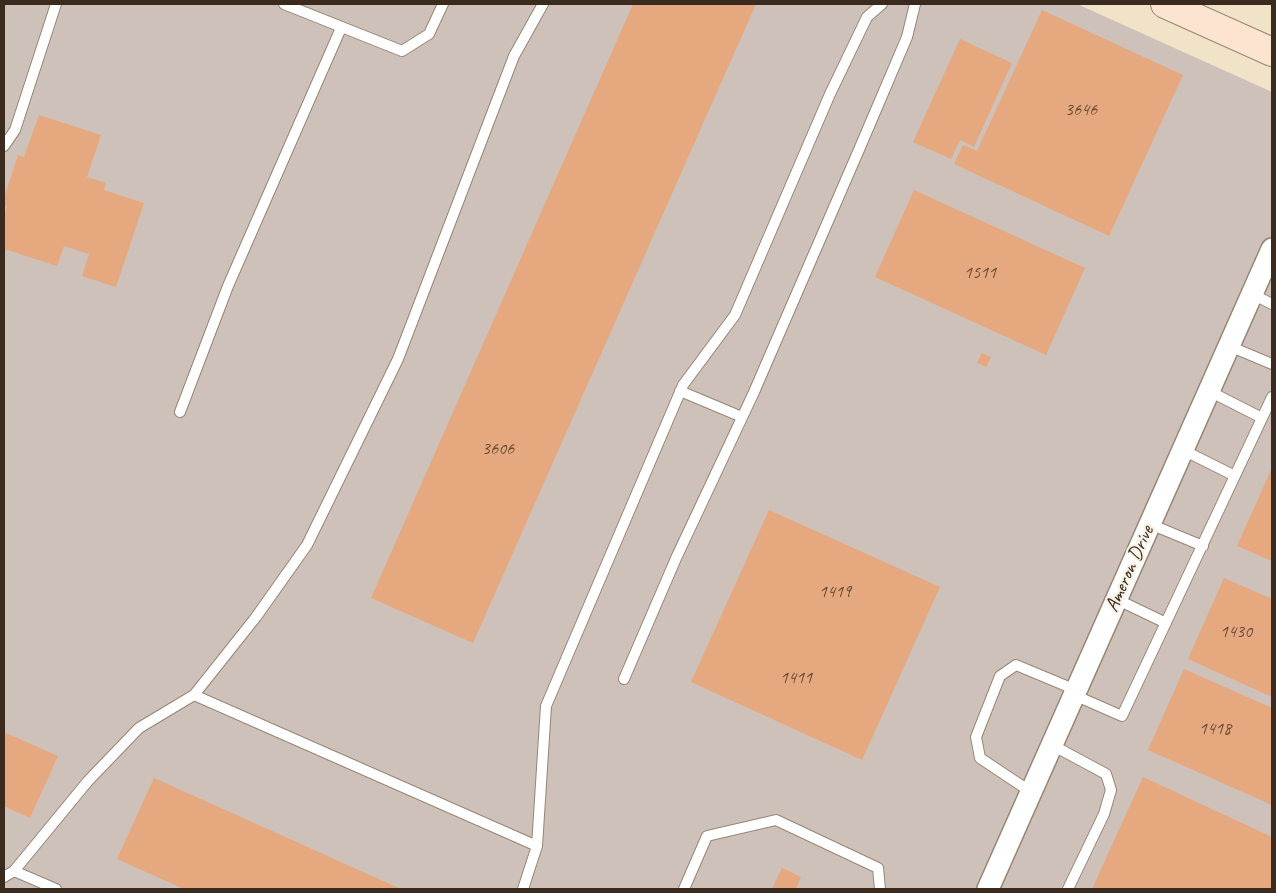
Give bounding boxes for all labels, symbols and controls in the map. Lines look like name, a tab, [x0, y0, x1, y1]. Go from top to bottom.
house number: 3646	[1065, 99, 1097, 121]
house number: 1511	[964, 262, 996, 284]
house number: 3606	[482, 438, 514, 460]
street label: Ameron Drive	[1100, 522, 1160, 616]
house number: 1419	[819, 581, 851, 603]
house number: 1430	[1220, 621, 1252, 643]
house number: 1411	[780, 667, 812, 689]
house number: 1418	[1199, 718, 1231, 740]

